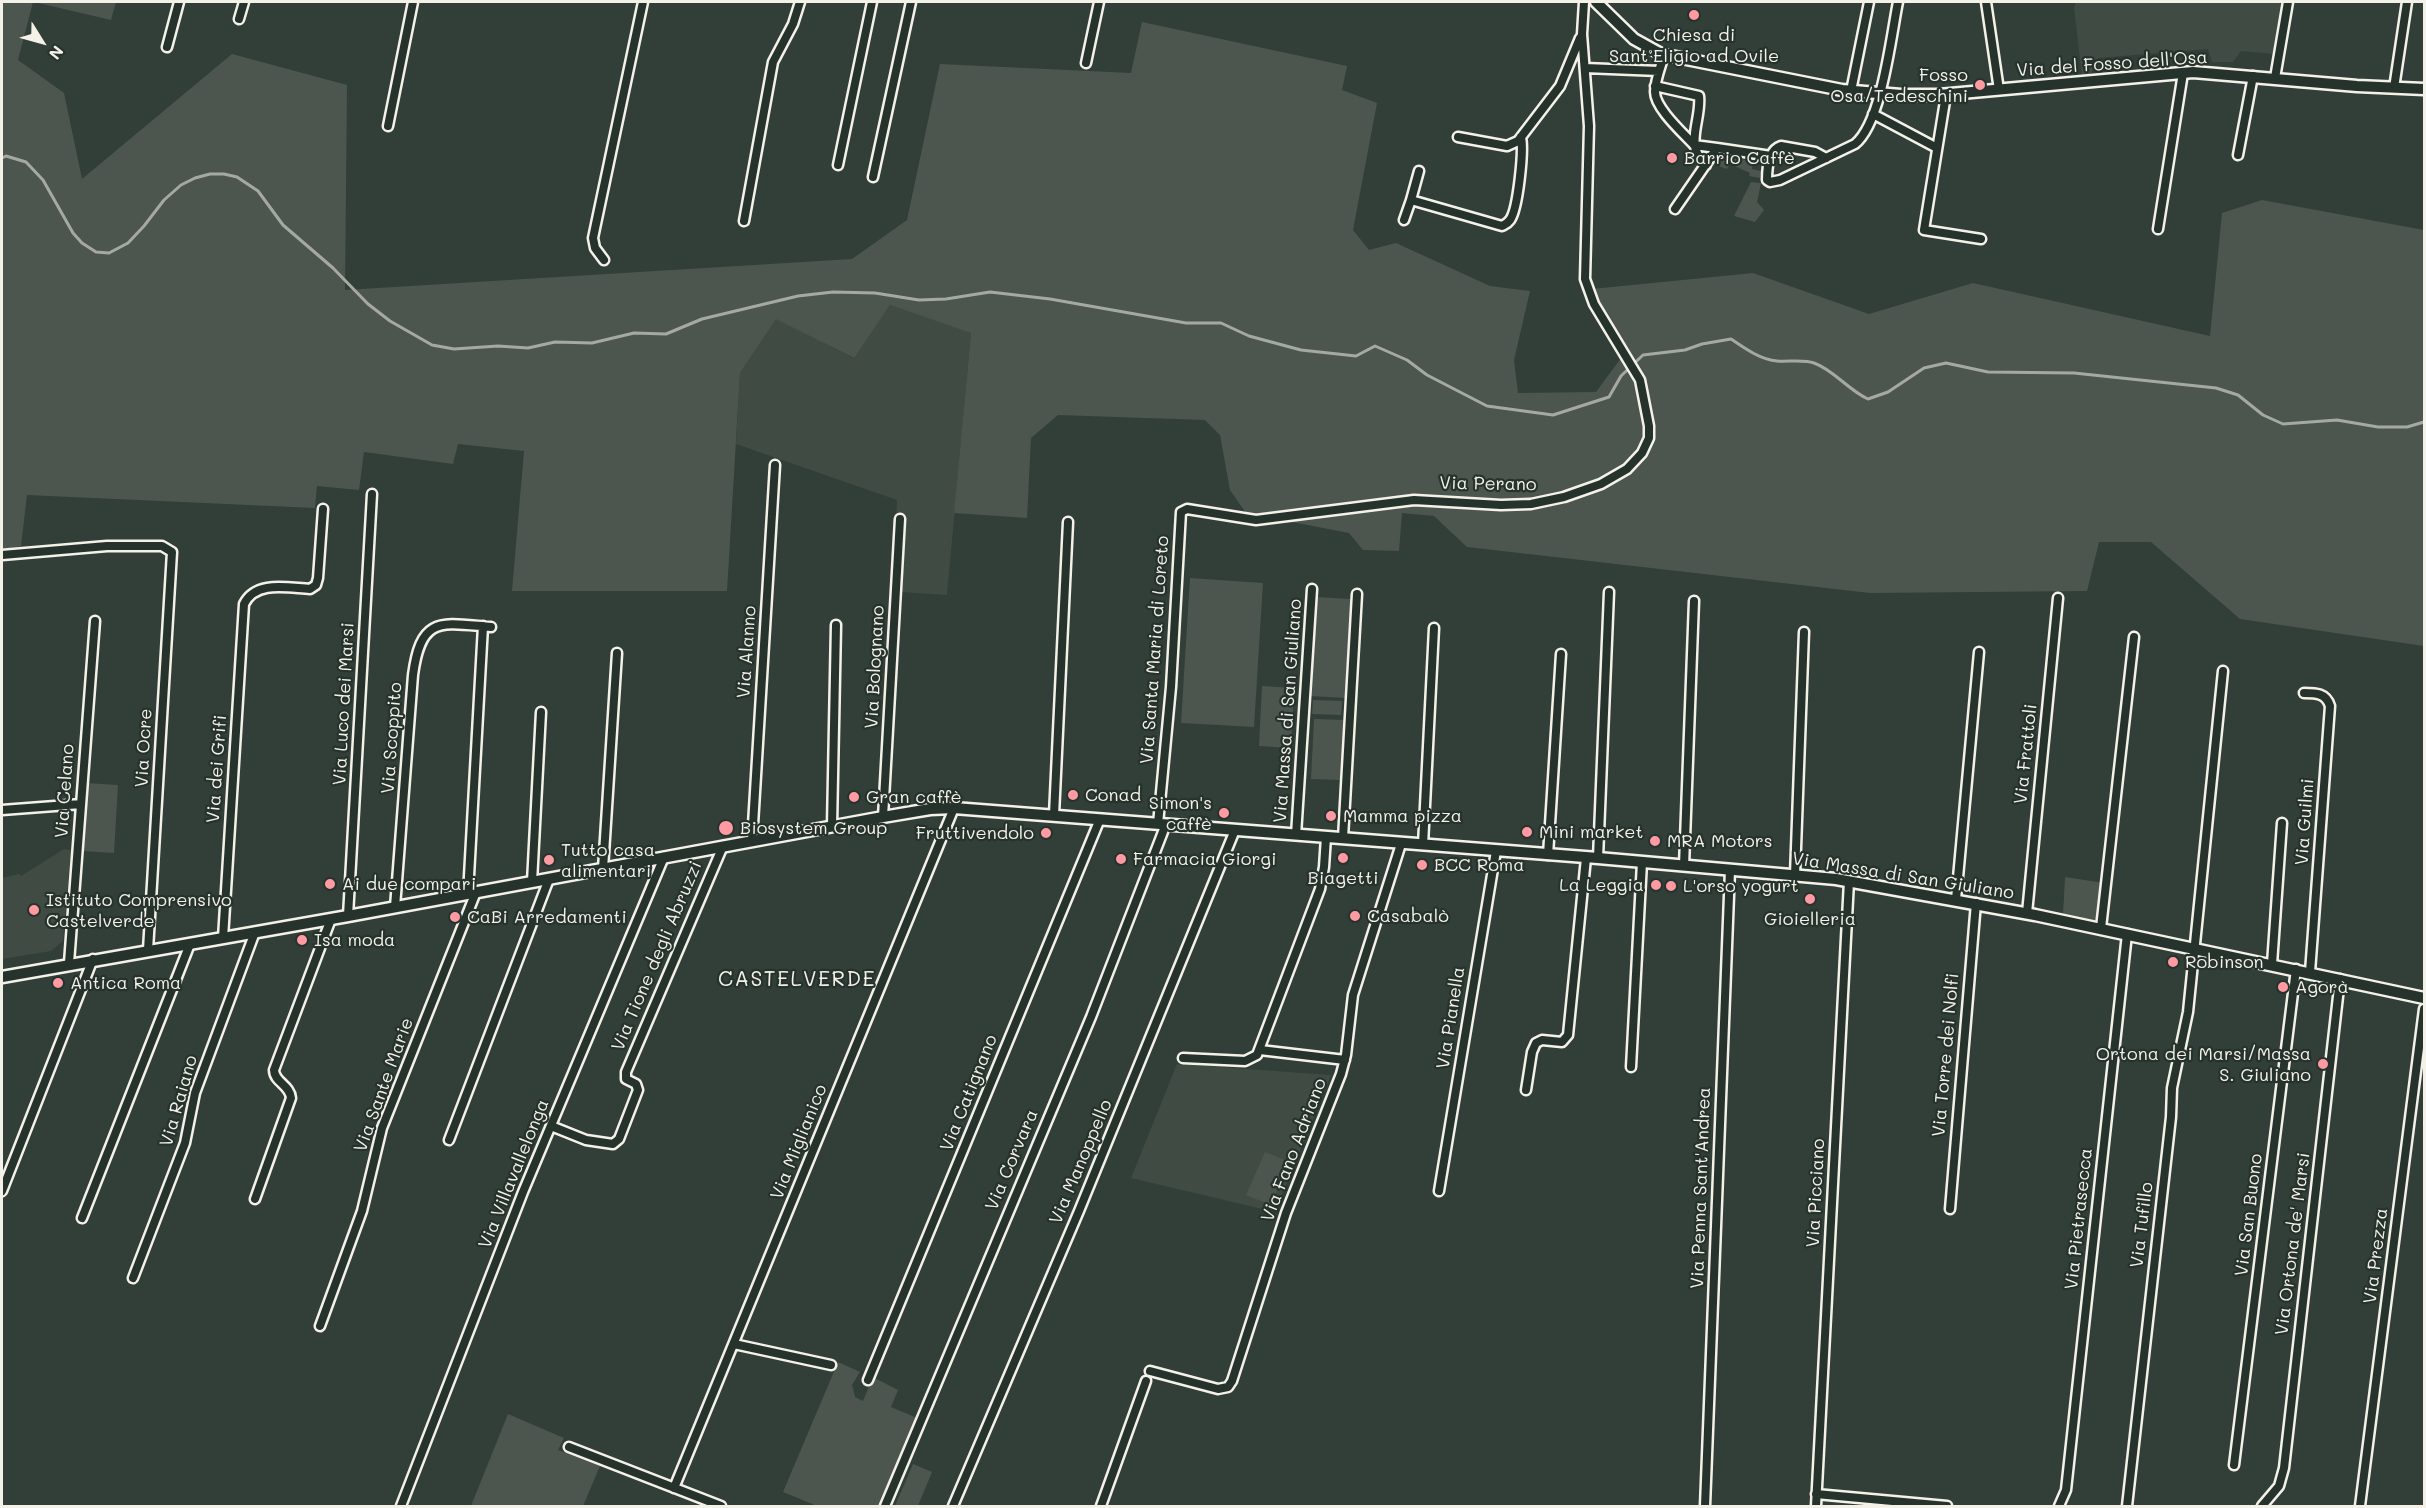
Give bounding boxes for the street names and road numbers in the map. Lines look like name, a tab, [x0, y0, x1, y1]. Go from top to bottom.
street label: Via del Fosso dell'Osa	[2016, 47, 2208, 81]
street label: Via Perano	[1439, 472, 1537, 496]
street label: Via Santa Maria di Loreto	[1136, 535, 1174, 765]
street label: Via Massa di San Giuliano	[1269, 598, 1307, 824]
street label: Via Alanno	[733, 605, 761, 699]
street label: Via Bolognano	[861, 605, 889, 729]
street label: Via Luco dei Marsi	[329, 622, 359, 786]
street label: Via Scoppito	[377, 682, 407, 794]
street label: Via Frattoli	[2010, 703, 2042, 805]
street label: Via Ocre	[131, 708, 157, 788]
street label: Via dei Grifi	[202, 714, 232, 824]
street label: Via Celano	[51, 743, 79, 839]
street label: Via Guilmi	[2291, 778, 2319, 866]
street label: Via Massa di San Giuliano	[1790, 848, 2016, 904]
street label: Via Tione degli Abruzzi	[607, 858, 707, 1054]
street label: Via Pianella	[1432, 965, 1470, 1071]
street label: Via Torre dei Nolfi	[1928, 972, 1964, 1138]
street label: Via Sante Marie	[350, 1015, 418, 1155]
street label: Via Catignano	[936, 1032, 1002, 1154]
street label: Via Raiano	[156, 1053, 202, 1149]
street label: Via Fano Adriano	[1257, 1075, 1331, 1225]
street label: Via Miglianico	[766, 1081, 832, 1203]
street label: Via Penna Sant'Andrea	[1687, 1087, 1715, 1289]
street label: Via Villavallelonga	[474, 1096, 554, 1252]
street label: Via Manoppello	[1045, 1096, 1117, 1228]
street label: Via Corvara	[981, 1106, 1043, 1214]
street label: Via Picciano	[1802, 1138, 1830, 1248]
street label: Via Pietrasecca	[2061, 1147, 2097, 1291]
street label: Via Ortona de' Marsi	[2271, 1151, 2315, 1337]
street label: Via San Buono	[2231, 1152, 2267, 1278]
street label: Via Tufillo	[2126, 1181, 2158, 1269]
street label: Via Prezza	[2359, 1207, 2393, 1305]

